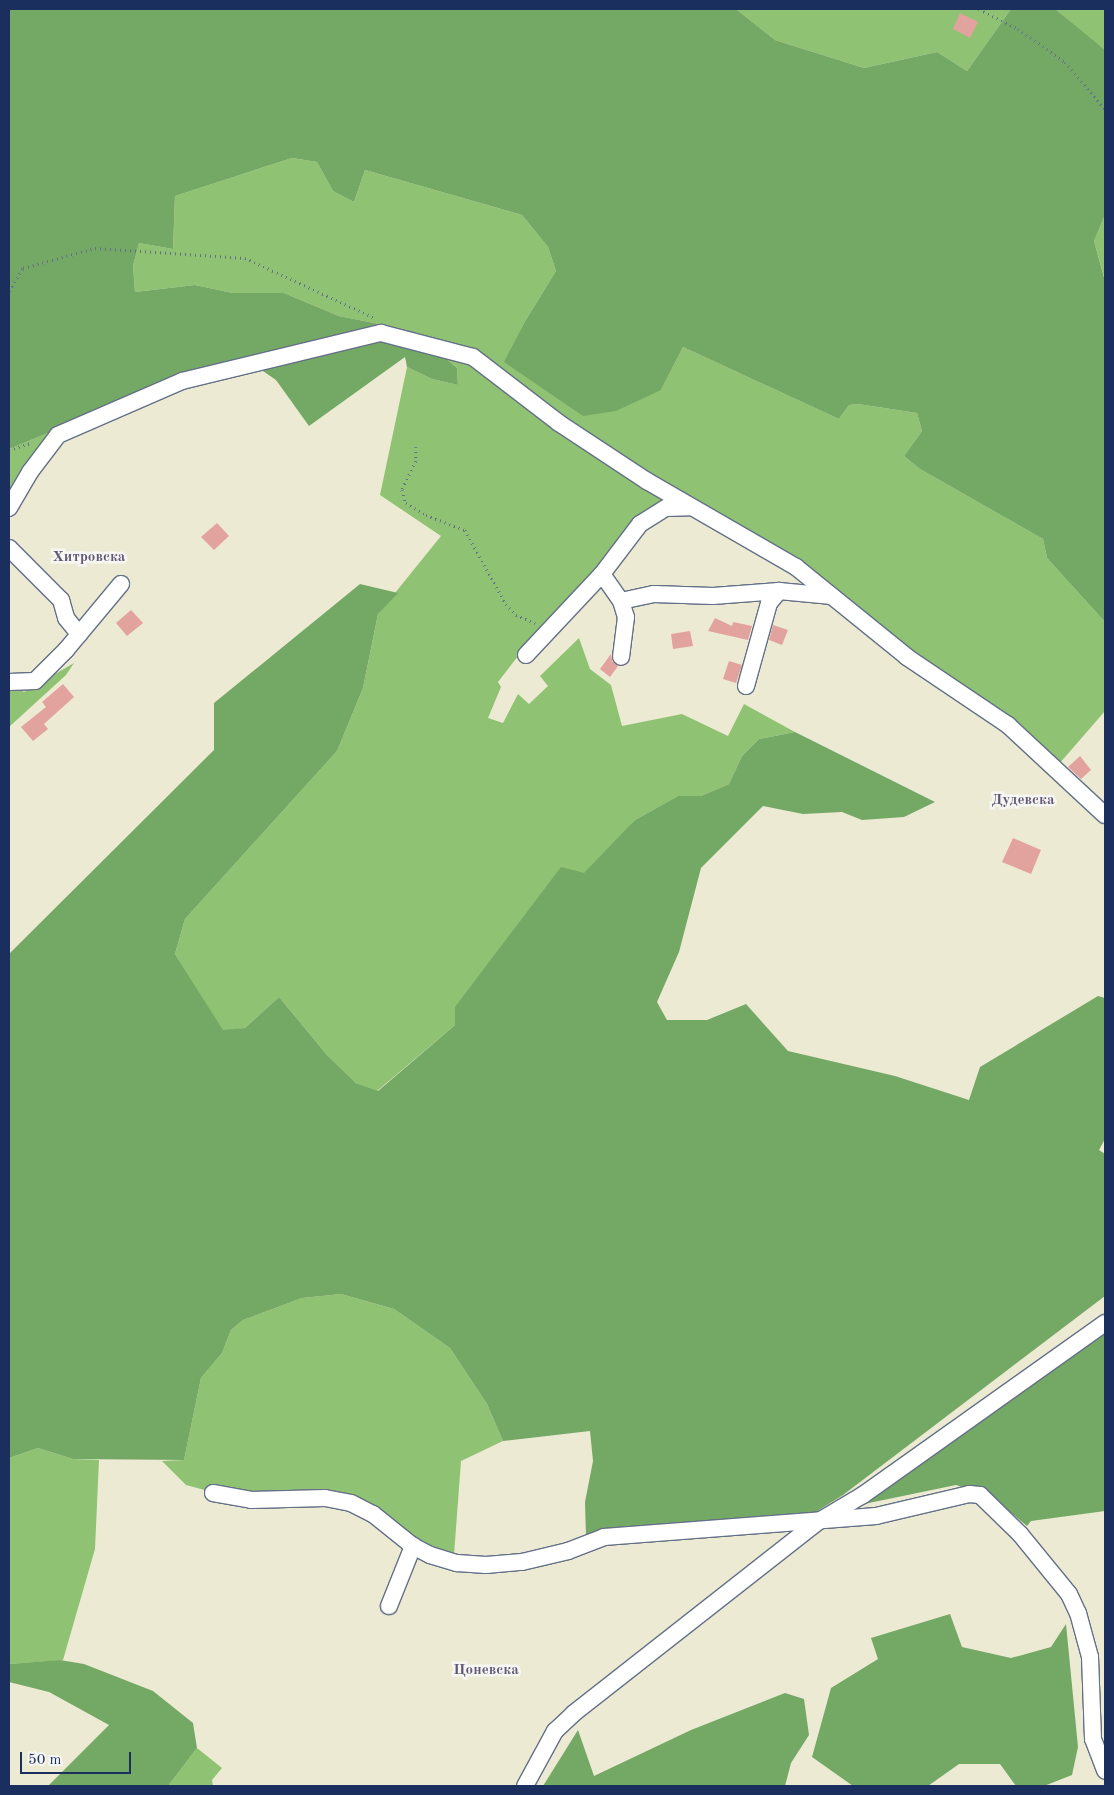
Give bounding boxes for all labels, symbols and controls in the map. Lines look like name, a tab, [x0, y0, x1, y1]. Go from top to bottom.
district label: Хитровска	[53, 549, 125, 567]
district label: Дудевска	[991, 792, 1055, 810]
district label: Цоневска	[453, 1662, 519, 1680]
scale bar	[22, 1742, 134, 1774]
text: 50 m	[28, 1753, 62, 1768]

